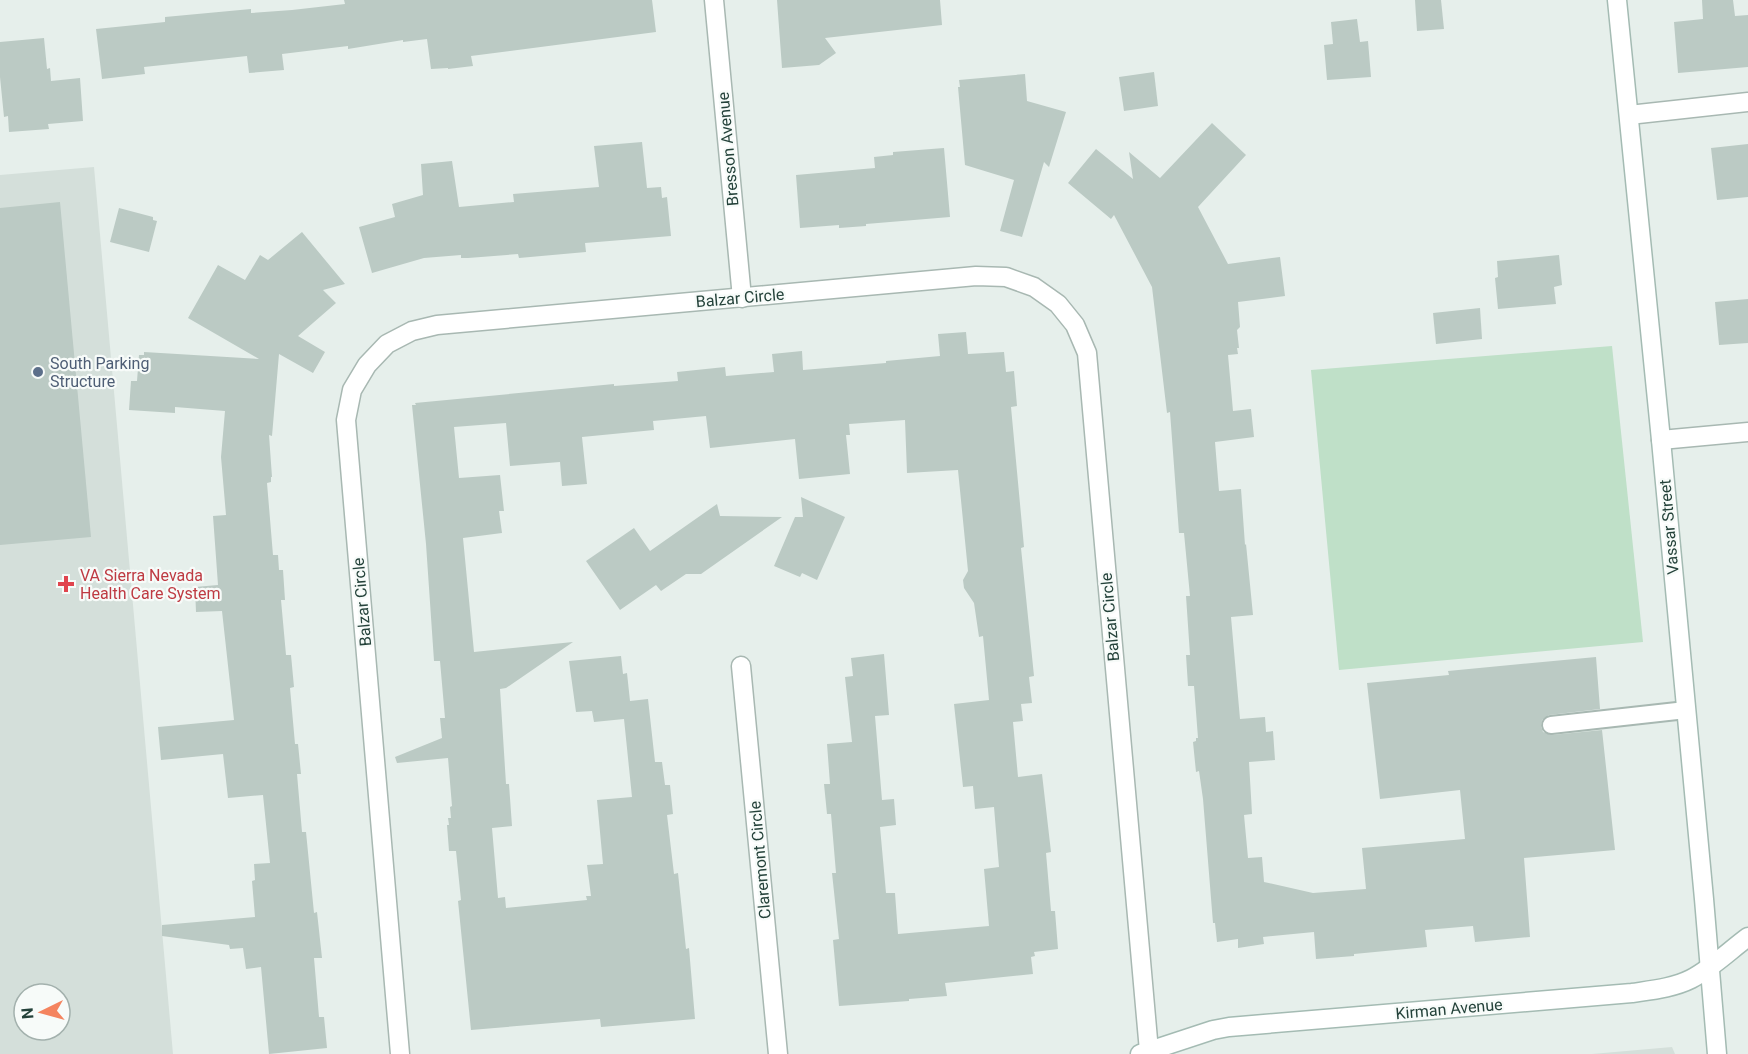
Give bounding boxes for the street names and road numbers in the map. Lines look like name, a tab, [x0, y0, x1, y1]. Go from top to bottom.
street label: Bresson Avenue	[714, 91, 742, 207]
street label: Balzar Circle	[695, 285, 785, 311]
street label: Vassar Street	[1655, 479, 1683, 575]
street label: Balzar Circle	[349, 557, 375, 647]
street label: Balzar Circle	[1097, 572, 1123, 662]
street label: Claremont Circle	[745, 800, 775, 920]
street label: Kirman Avenue	[1395, 995, 1503, 1023]

